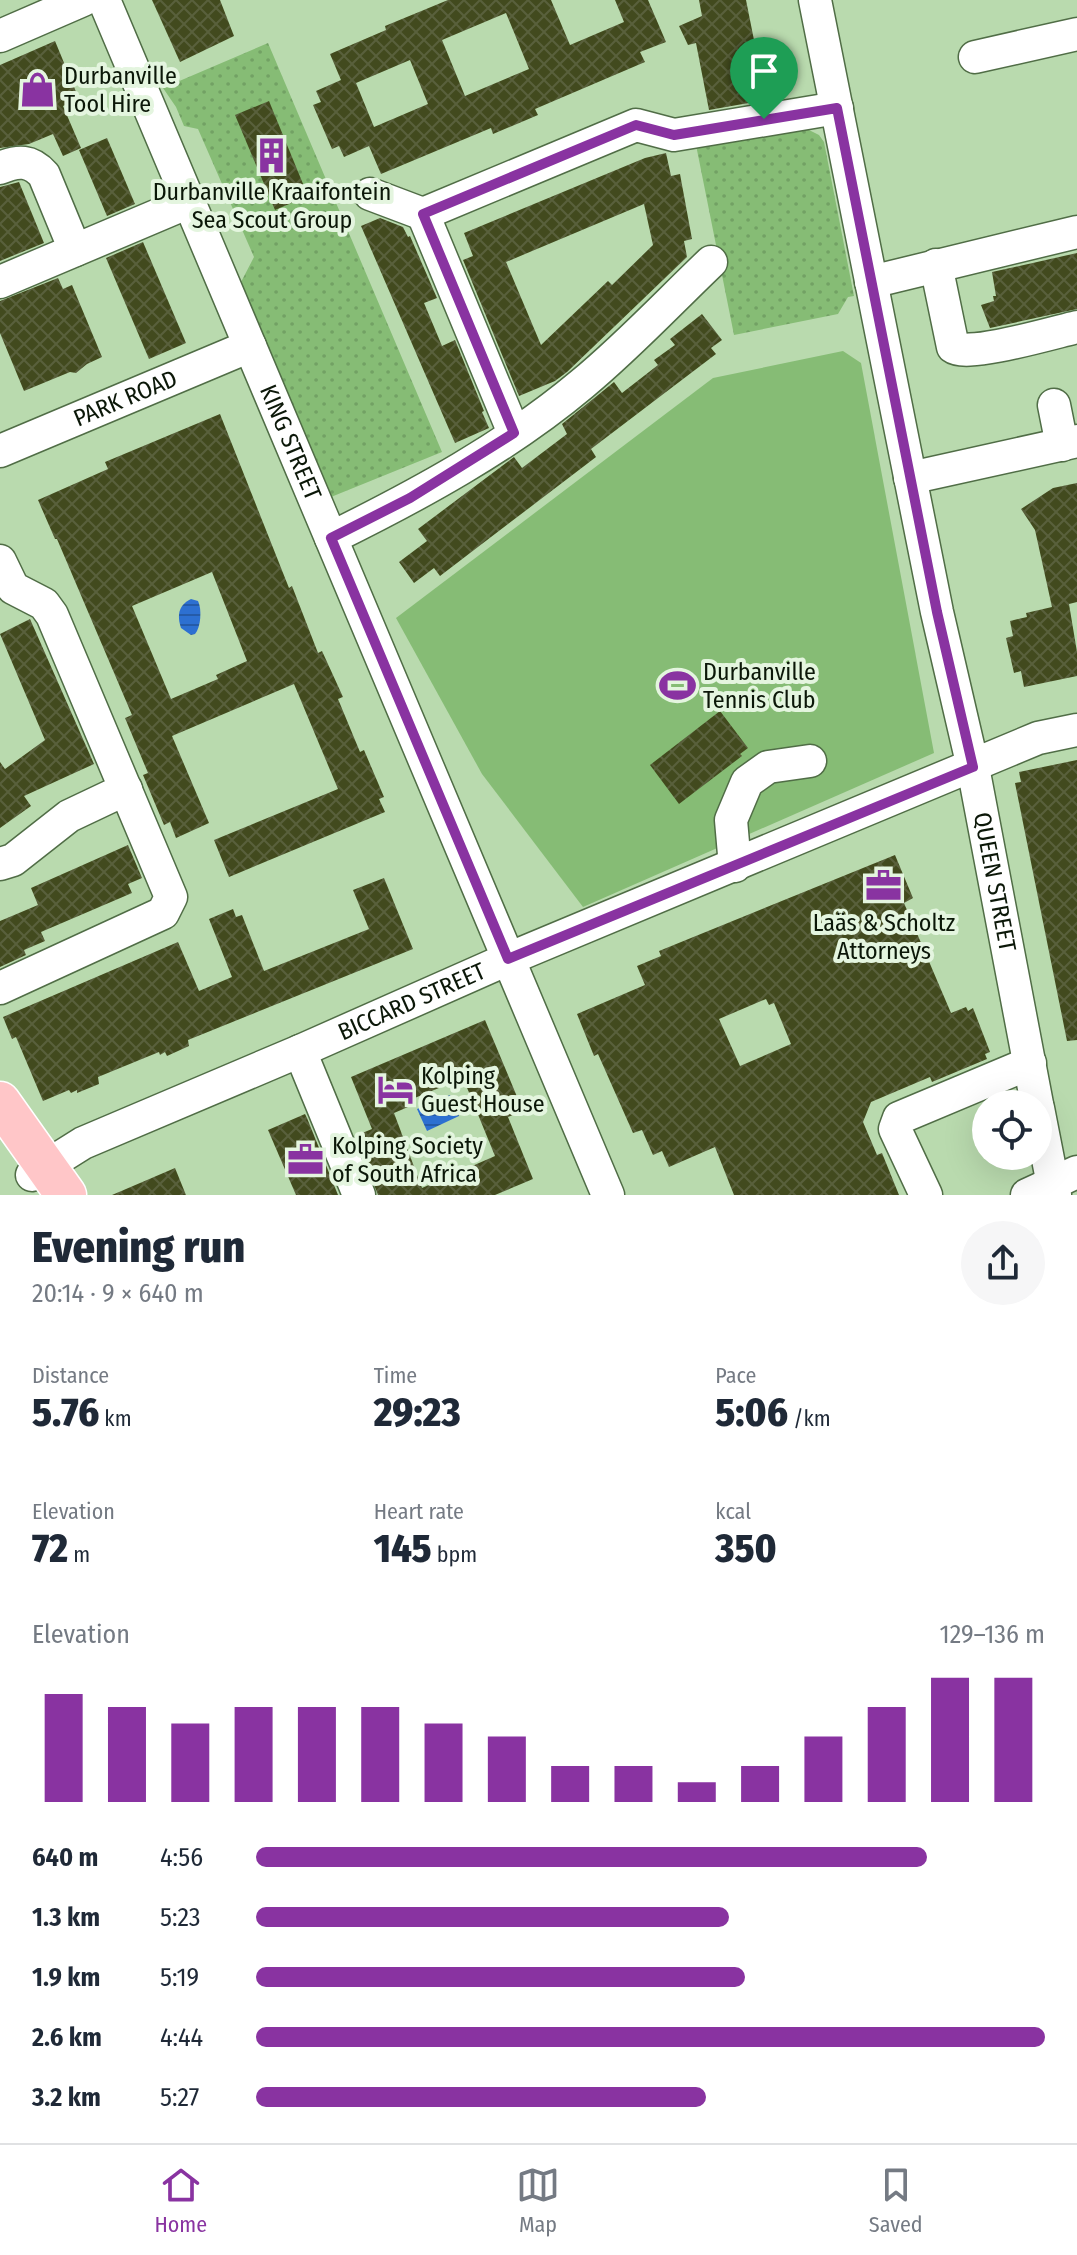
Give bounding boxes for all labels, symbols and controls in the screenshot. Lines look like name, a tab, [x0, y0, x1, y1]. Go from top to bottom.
pin	[730, 37, 798, 119]
icon: arrive	[742, 49, 786, 93]
place label: Durbanville Tool Hire	[64, 62, 177, 118]
shop icon: Durbanville Tool Hire	[19, 71, 57, 109]
building icon: Durbanville Kraaifontein Sea Scout Group	[253, 136, 291, 174]
place label: Durbanville Kraaifontein Sea Scout Group	[153, 178, 391, 234]
street label: PARK ROAD	[69, 364, 181, 432]
street label: KING STREET	[254, 381, 327, 504]
place label: Durbanville Tennis Club	[703, 658, 816, 714]
sports icon: Durbanville Tennis Club	[658, 667, 696, 705]
street label: QUEEN STREET	[968, 810, 1022, 954]
office icon: Laäs & Scholtz Attorneys	[865, 867, 903, 905]
place label: Laäs & Scholtz Attorneys	[813, 909, 955, 965]
street label: BICCARD STREET	[334, 957, 490, 1046]
place label: Kolping Guest House	[421, 1062, 545, 1118]
hotel icon: Kolping Guest House	[376, 1071, 414, 1109]
map controls	[972, 1090, 1052, 1170]
button: locate	[972, 1090, 1052, 1170]
place label: Kolping Society of South Africa	[332, 1132, 483, 1188]
office icon: Kolping Society of South Africa	[287, 1141, 325, 1179]
text: Evening run	[32, 1221, 245, 1274]
button: share	[961, 1221, 1045, 1305]
text: 20:14 · 9 × 640 m	[32, 1278, 204, 1309]
text: Distance	[32, 1362, 109, 1389]
text: Time	[374, 1362, 417, 1389]
text: Pace	[715, 1362, 756, 1389]
text: 5.76	[32, 1389, 99, 1437]
text: 29:23	[374, 1389, 461, 1437]
text: 5:06	[715, 1389, 788, 1437]
text: km	[99, 1405, 132, 1432]
text: /km	[788, 1405, 831, 1432]
text: Elevation	[32, 1498, 115, 1525]
text: Heart rate	[374, 1498, 464, 1525]
text: kcal	[715, 1498, 751, 1525]
text: 72	[32, 1525, 68, 1573]
text: 145	[374, 1525, 432, 1573]
text: 350	[715, 1525, 777, 1573]
text: m	[68, 1541, 90, 1568]
text: bpm	[432, 1541, 477, 1568]
text: Elevation	[32, 1619, 130, 1650]
text: 129–136 m	[940, 1619, 1045, 1650]
text: 640 m	[32, 1842, 98, 1873]
text: 4:56	[160, 1842, 203, 1873]
text: 1.3 km	[32, 1902, 100, 1933]
text: 5:23	[160, 1902, 201, 1933]
text: 1.9 km	[32, 1962, 100, 1993]
text: 5:19	[160, 1962, 199, 1993]
text: 2.6 km	[32, 2022, 102, 2053]
text: 4:44	[160, 2022, 203, 2053]
text: 3.2 km	[32, 2082, 101, 2113]
text: 5:27	[160, 2082, 199, 2113]
tab: Home	[154, 2163, 207, 2238]
tab: Map	[516, 2163, 560, 2238]
tab: Saved	[869, 2163, 923, 2238]

